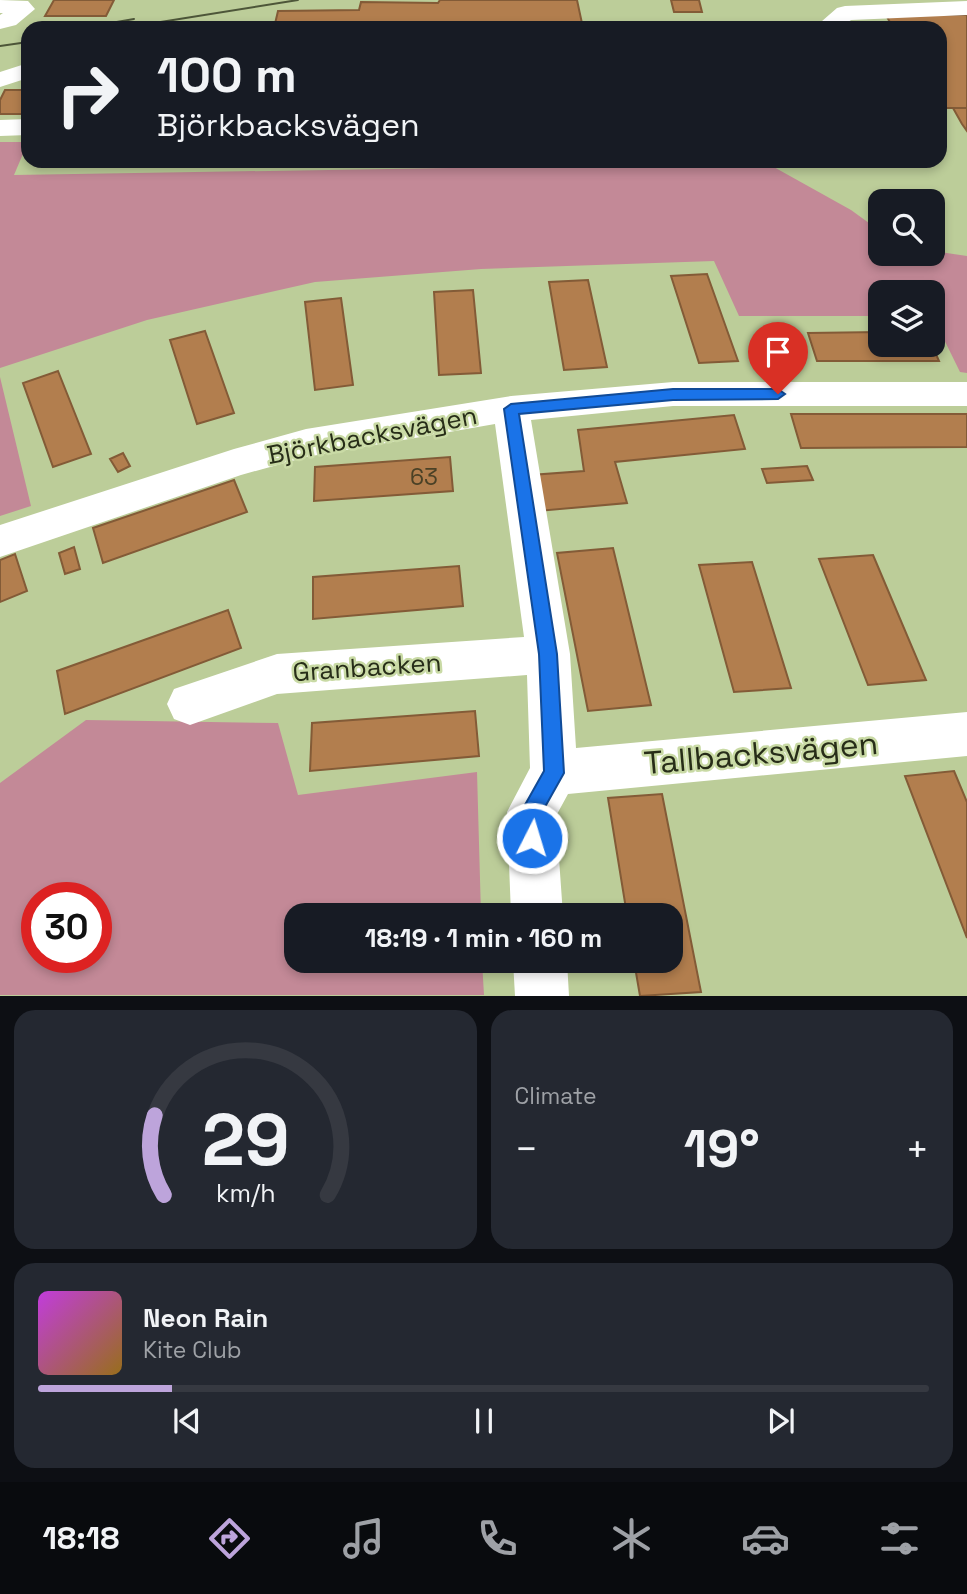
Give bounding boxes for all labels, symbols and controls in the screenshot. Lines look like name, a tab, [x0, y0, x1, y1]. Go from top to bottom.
text: 100 m	[157, 44, 297, 106]
icon: right	[42, 49, 133, 140]
text: Björkbacksvägen	[157, 105, 420, 145]
map controls	[868, 189, 945, 357]
button: search	[868, 189, 945, 266]
button: layers	[868, 280, 945, 357]
pin	[748, 322, 808, 394]
icon: arrive	[759, 333, 797, 371]
street label: Björkbacksvägen	[264, 398, 480, 472]
house number: 63	[410, 462, 438, 492]
street label: Granbacken	[292, 645, 442, 689]
street label: Tallbacksvägen	[642, 723, 880, 783]
position arrow	[495, 801, 569, 875]
speed limit sign: 30	[21, 882, 112, 973]
text: 18:19 · 1 min · 160 m	[365, 921, 602, 955]
text: Climate	[515, 1081, 597, 1111]
text: 29	[201, 1094, 289, 1187]
text: 19°	[684, 1116, 760, 1182]
text: −	[515, 1125, 538, 1173]
text: +	[905, 1125, 929, 1173]
text: km/h	[215, 1177, 275, 1209]
text: Neon Rain	[143, 1301, 268, 1335]
text: Kite Club	[143, 1335, 242, 1365]
icon: previous	[168, 1402, 206, 1440]
icon: pause	[465, 1402, 503, 1440]
icon: next	[762, 1402, 800, 1440]
icon: directions	[205, 1514, 254, 1563]
icon: music	[339, 1514, 388, 1563]
icon: phone	[473, 1514, 522, 1563]
icon: climate	[607, 1514, 656, 1563]
icon: car	[741, 1514, 790, 1563]
icon: filters	[875, 1514, 924, 1563]
text: 18:18	[43, 1518, 119, 1558]

